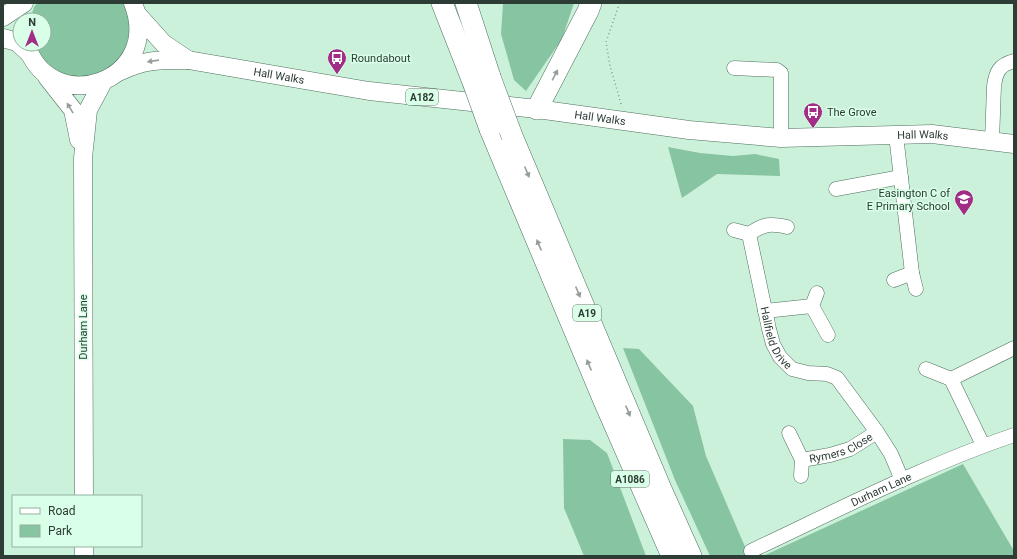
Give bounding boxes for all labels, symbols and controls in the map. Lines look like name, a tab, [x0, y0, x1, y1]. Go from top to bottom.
north arrow	[12, 12, 52, 52]
text: N	[28, 16, 36, 29]
bus stop icon: Roundabout	[326, 47, 348, 75]
place label: Roundabout	[351, 52, 411, 65]
one-way arrow	[147, 58, 159, 64]
street label: Hall Walks	[252, 65, 306, 86]
one-way arrow	[552, 69, 559, 80]
road number: A182	[406, 89, 438, 105]
bus stop icon: The Grove	[802, 101, 824, 129]
one-way arrow	[67, 102, 74, 113]
place label: The Grove	[827, 106, 877, 119]
street label: Hall Walks	[574, 108, 627, 128]
street label: Hall Walks	[897, 127, 950, 142]
one-way arrow	[525, 166, 531, 178]
place label: Easington C of E Primary School	[867, 187, 950, 213]
school or university icon: Easington C of E Primary School	[953, 188, 975, 216]
one-way arrow	[535, 238, 541, 250]
one-way arrow	[575, 286, 581, 298]
street label: Durham Lane	[77, 294, 90, 360]
road number: A19	[573, 305, 601, 321]
street label: Hallfield Drive	[758, 305, 795, 372]
one-way arrow	[585, 358, 591, 370]
one-way arrow	[626, 406, 632, 418]
street label: Rymers Close	[808, 430, 875, 465]
street label: Durham Lane	[849, 470, 914, 509]
road number: A1086	[611, 471, 649, 487]
legend	[12, 495, 142, 547]
text: Road	[48, 504, 76, 518]
text: Park	[48, 524, 73, 538]

